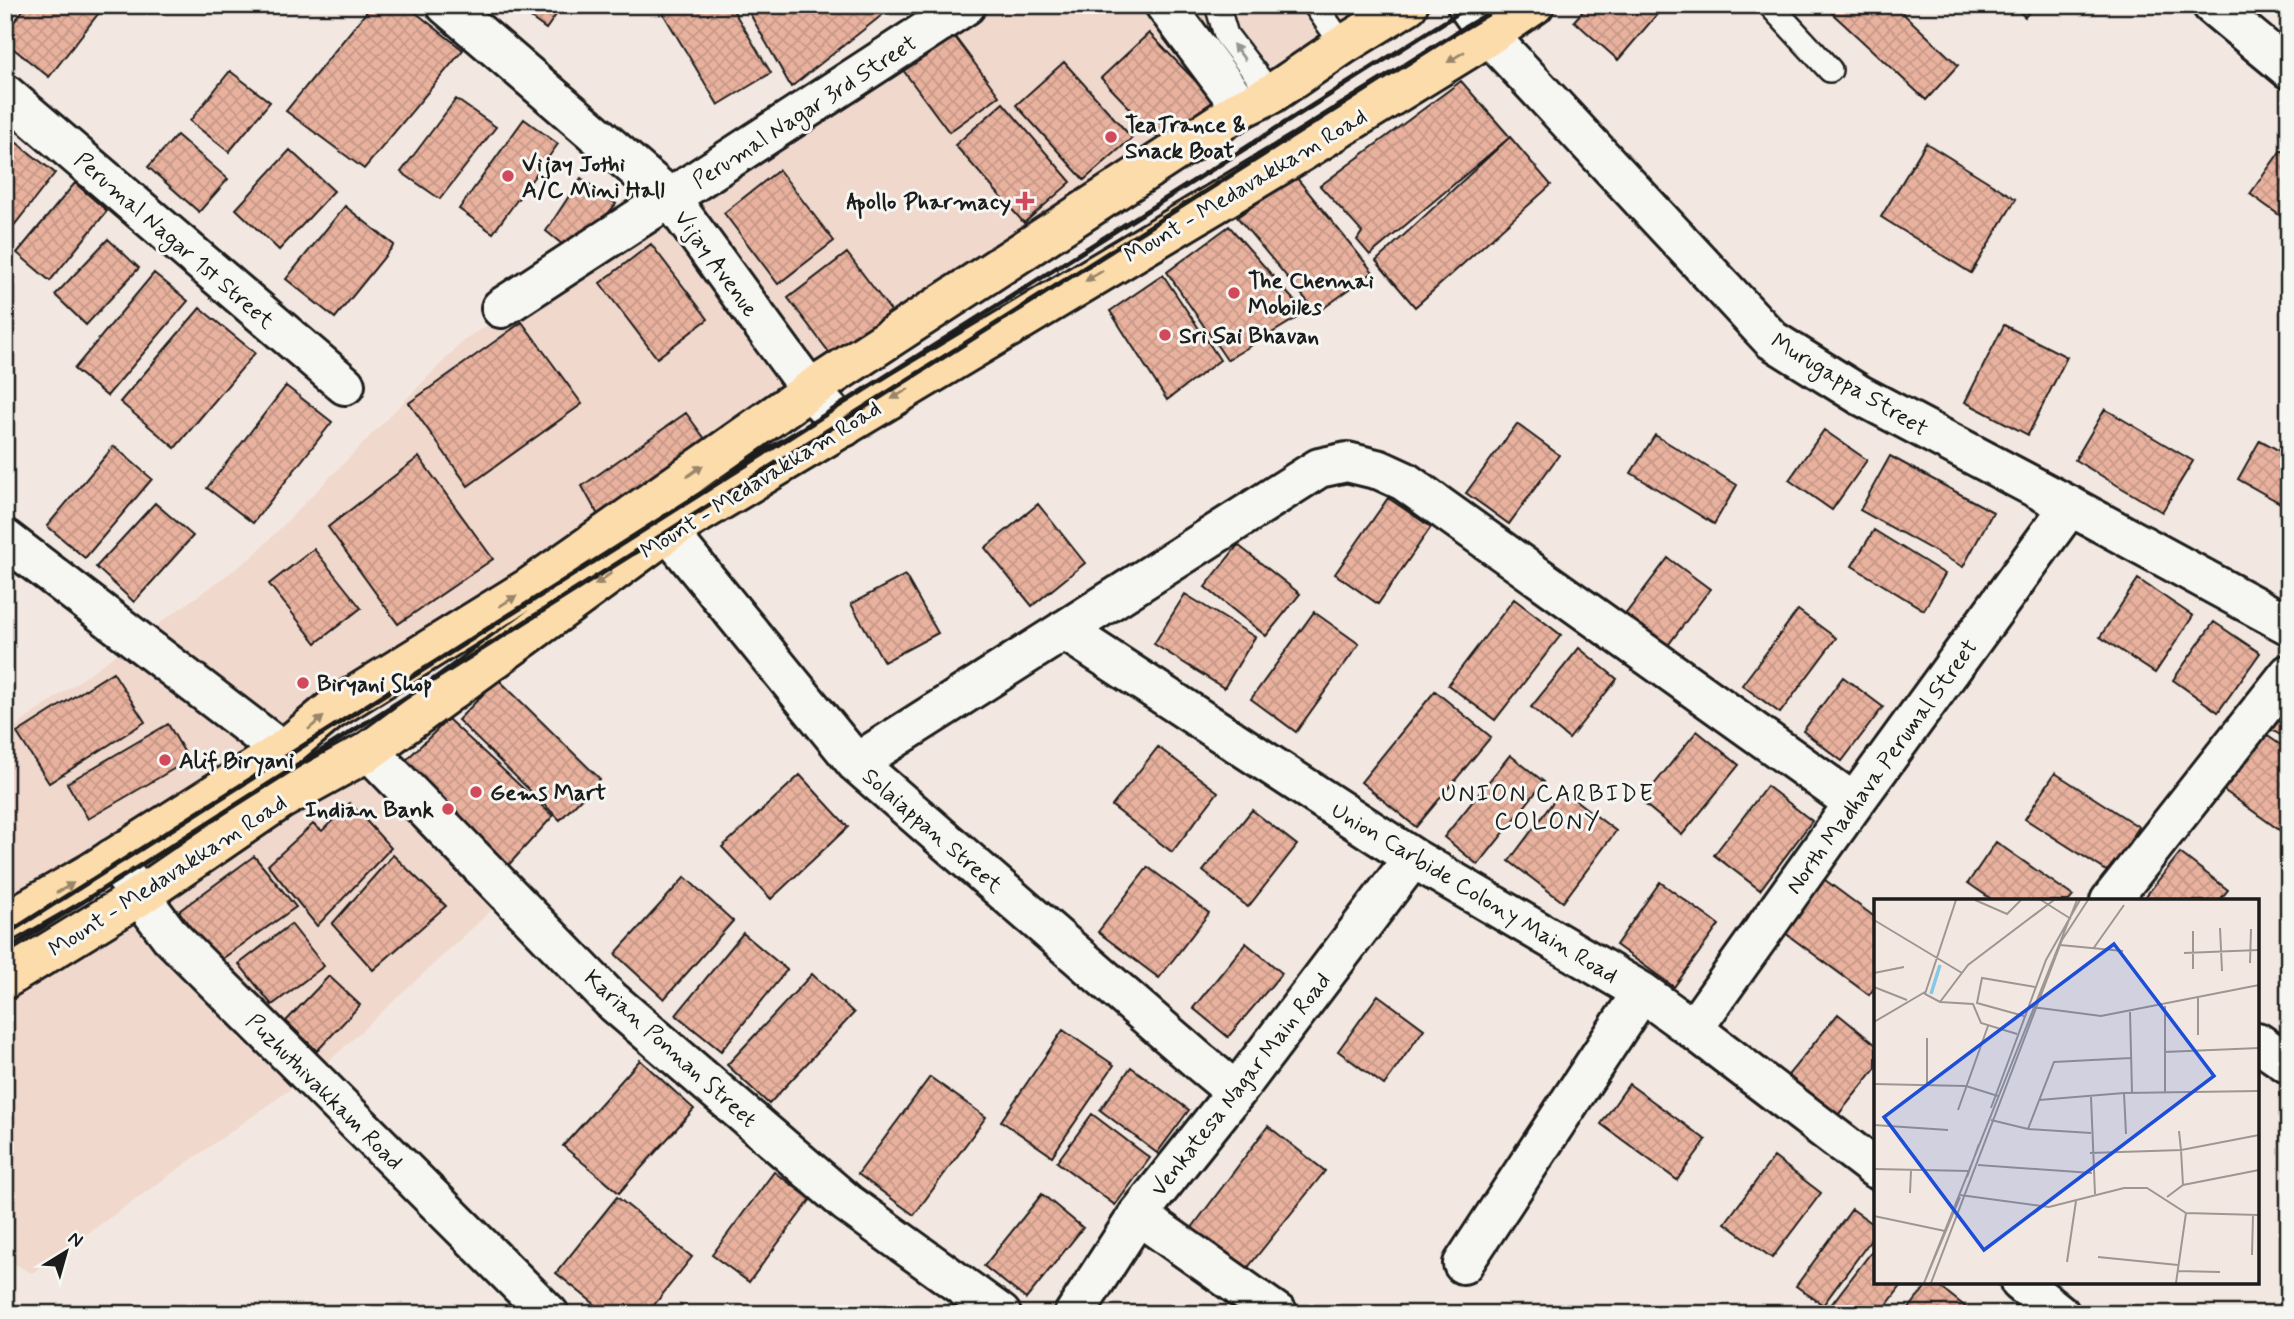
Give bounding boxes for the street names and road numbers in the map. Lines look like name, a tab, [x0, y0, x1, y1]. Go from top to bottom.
street label: Perumal Nagar 3rd Street	[687, 29, 924, 198]
street label: Mount - Medavakkam Road	[1119, 102, 1373, 271]
street label: Perumal Nagar 1st Street	[66, 146, 280, 339]
street label: Vijay Avenue	[666, 205, 764, 324]
street label: Murugappa Street	[1764, 327, 1933, 446]
street label: Mount - Medavakkam Road	[635, 394, 887, 567]
street label: North Madhava Perumal Street	[1780, 634, 1985, 901]
street label: Solaiappan Street	[855, 762, 1009, 901]
street label: Mount - Medavakkam Road	[43, 788, 293, 965]
street label: Union Carbide Colony Main Road	[1325, 796, 1623, 991]
street label: Karian Ponnan Street	[577, 964, 762, 1135]
street label: Venkatesa Nagar Main Road	[1145, 967, 1339, 1203]
street label: Puzhuthivakkam Road	[239, 1008, 408, 1177]

